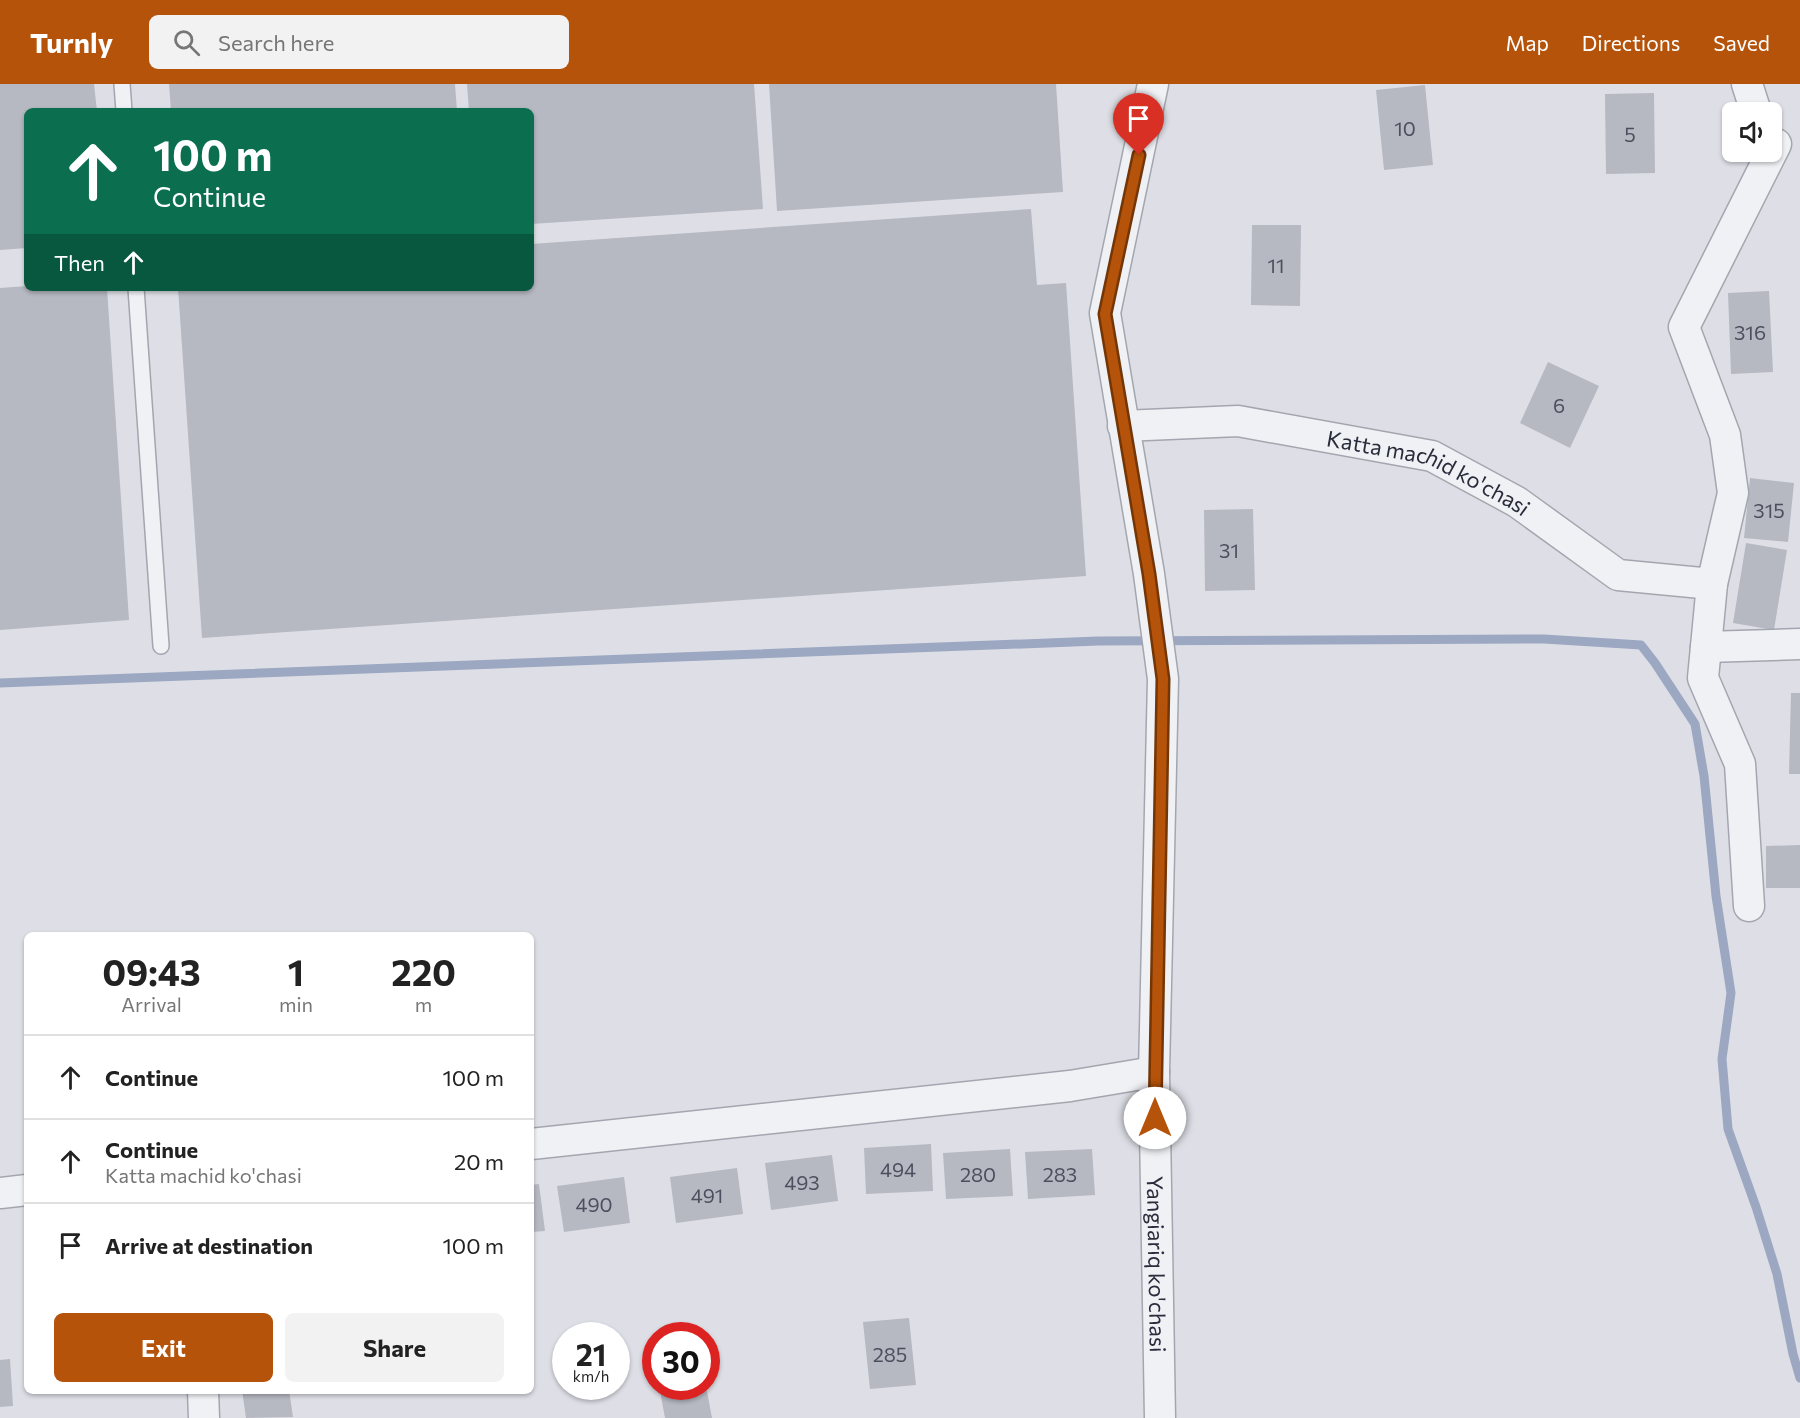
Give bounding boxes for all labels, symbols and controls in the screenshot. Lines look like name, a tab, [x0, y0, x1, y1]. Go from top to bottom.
search box	[149, 15, 569, 69]
text: Turnly	[30, 25, 113, 59]
icon: search	[170, 26, 203, 59]
text: Search here	[218, 29, 334, 56]
text: Map	[1506, 30, 1549, 55]
text: Directions	[1582, 30, 1680, 55]
text: Saved	[1713, 30, 1770, 55]
pin	[1113, 93, 1164, 155]
icon: arrive	[1122, 102, 1155, 135]
map controls	[1722, 102, 1782, 162]
button: sound	[1722, 102, 1782, 162]
house number: 10	[1394, 116, 1416, 140]
house number: 5	[1624, 122, 1636, 146]
text: 100 m	[153, 128, 273, 180]
icon: ahead	[54, 132, 132, 210]
text: Continue	[153, 180, 266, 213]
icon: ahead	[117, 246, 150, 279]
text: Then	[54, 249, 105, 276]
house number: 11	[1267, 253, 1285, 277]
house number: 316	[1734, 320, 1766, 344]
house number: 6	[1553, 393, 1565, 417]
street label: Katta machid ko'chasi	[1325, 424, 1536, 521]
house number: 315	[1753, 498, 1785, 522]
house number: 31	[1219, 538, 1239, 562]
text: 09:43	[102, 949, 201, 993]
text: 1	[288, 949, 304, 993]
text: 220	[391, 949, 456, 993]
text: Arrival	[121, 992, 182, 1016]
text: min	[279, 992, 313, 1016]
text: m	[415, 992, 432, 1016]
icon: ahead	[54, 1061, 87, 1094]
text: Continue	[105, 1064, 198, 1091]
text: 100 m	[442, 1064, 504, 1091]
position arrow	[1123, 1086, 1187, 1150]
text: Continue	[105, 1136, 198, 1163]
icon: ahead	[54, 1145, 87, 1178]
text: 20 m	[454, 1148, 504, 1175]
house number: 494	[880, 1157, 916, 1181]
house number: 280	[960, 1162, 996, 1186]
house number: 283	[1043, 1162, 1077, 1186]
text: Katta machid ko'chasi	[105, 1163, 302, 1187]
house number: 493	[784, 1170, 820, 1194]
street label: Yangiariq ko'chasi	[1142, 1176, 1172, 1353]
house number: 491	[691, 1183, 723, 1207]
house number: 490	[575, 1192, 613, 1216]
icon: arrive	[54, 1229, 87, 1262]
text: Arrive at destination	[105, 1232, 313, 1259]
text: 100 m	[442, 1232, 504, 1259]
button: Exit	[54, 1313, 273, 1382]
button: Share	[285, 1313, 504, 1382]
speed limit sign: 30	[642, 1322, 720, 1400]
text: 21	[576, 1335, 606, 1372]
house number: 285	[873, 1342, 907, 1366]
text: km/h	[573, 1367, 609, 1385]

